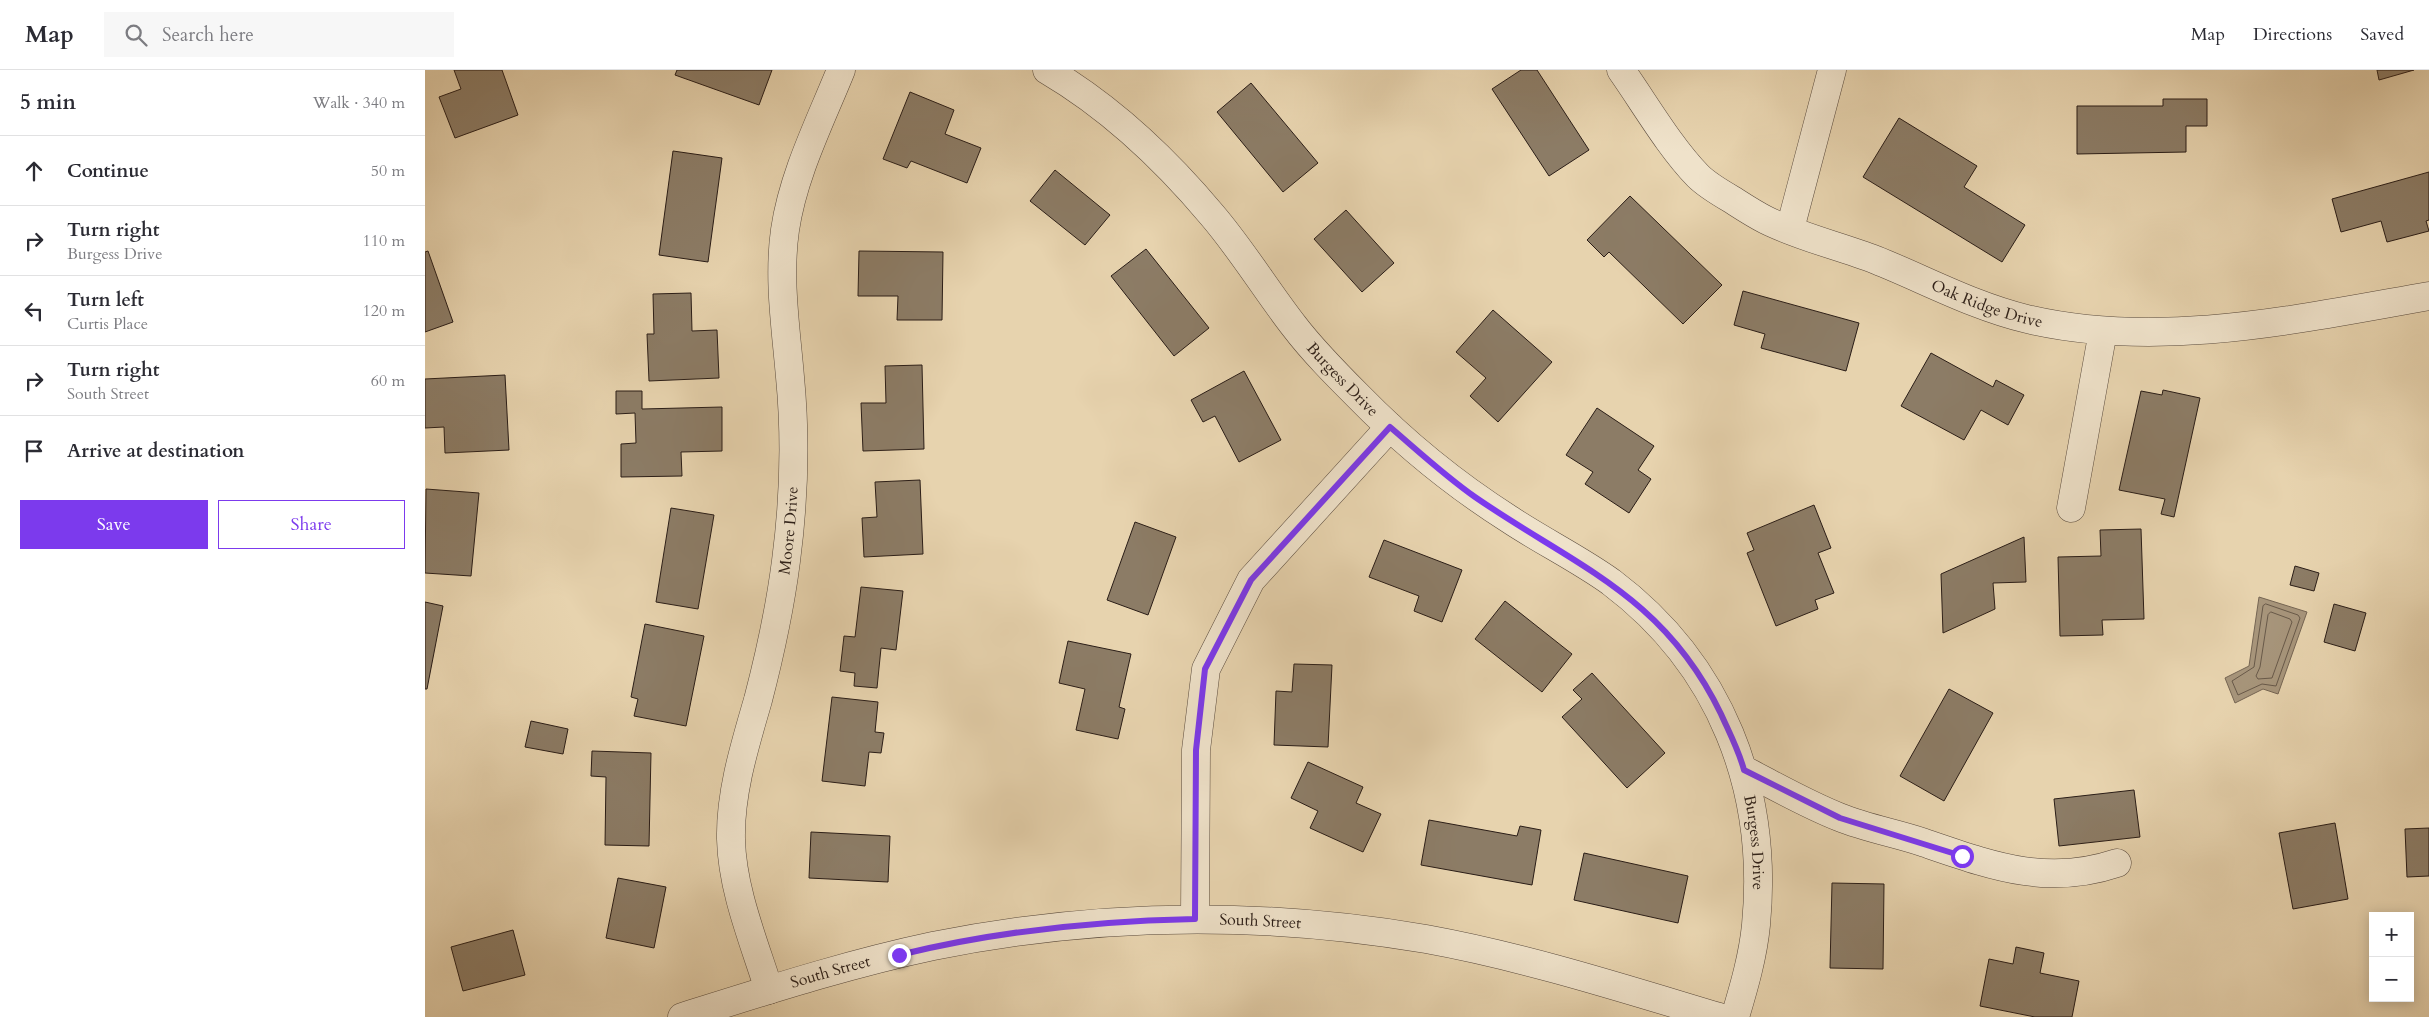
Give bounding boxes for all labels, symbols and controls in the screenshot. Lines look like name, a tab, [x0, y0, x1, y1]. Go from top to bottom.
search box	[104, 12, 454, 57]
text: Map	[25, 18, 74, 51]
icon: search	[122, 21, 150, 49]
text: Search here	[162, 22, 254, 48]
text: Map	[2191, 22, 2225, 47]
text: Directions	[2253, 22, 2332, 47]
text: Saved	[2360, 22, 2404, 47]
text: 5 min	[20, 88, 76, 117]
text: Walk · 340 m	[313, 92, 405, 114]
icon: ahead	[20, 157, 48, 185]
text: Continue	[67, 158, 149, 184]
text: 50 m	[371, 160, 405, 182]
text: Turn right	[67, 217, 159, 243]
icon: right	[20, 227, 48, 255]
text: 110 m	[363, 230, 405, 252]
text: Burgess Drive	[67, 243, 162, 265]
street label: Oak Ridge Drive	[1928, 274, 2045, 333]
text: Turn left	[67, 287, 144, 313]
icon: left	[20, 297, 48, 325]
text: 120 m	[363, 300, 405, 322]
text: Curtis Place	[67, 313, 148, 335]
street label: Burgess Drive	[1301, 338, 1383, 422]
text: Turn right	[67, 357, 159, 383]
icon: right	[20, 367, 48, 395]
text: 60 m	[371, 370, 405, 392]
text: South Street	[67, 383, 149, 405]
icon: arrive	[20, 437, 48, 465]
text: Arrive at destination	[67, 438, 244, 464]
street label: Moore Drive	[773, 486, 804, 576]
button: Save	[20, 500, 208, 549]
button: Share	[218, 500, 405, 549]
street label: Burgess Drive	[1738, 793, 1769, 890]
route start	[1951, 845, 1974, 868]
street label: South Street	[1219, 909, 1302, 934]
map controls	[2369, 912, 2414, 1002]
button: +	[2369, 912, 2414, 957]
route end	[888, 944, 911, 967]
street label: South Street	[788, 950, 873, 994]
button: −	[2369, 957, 2414, 1002]

